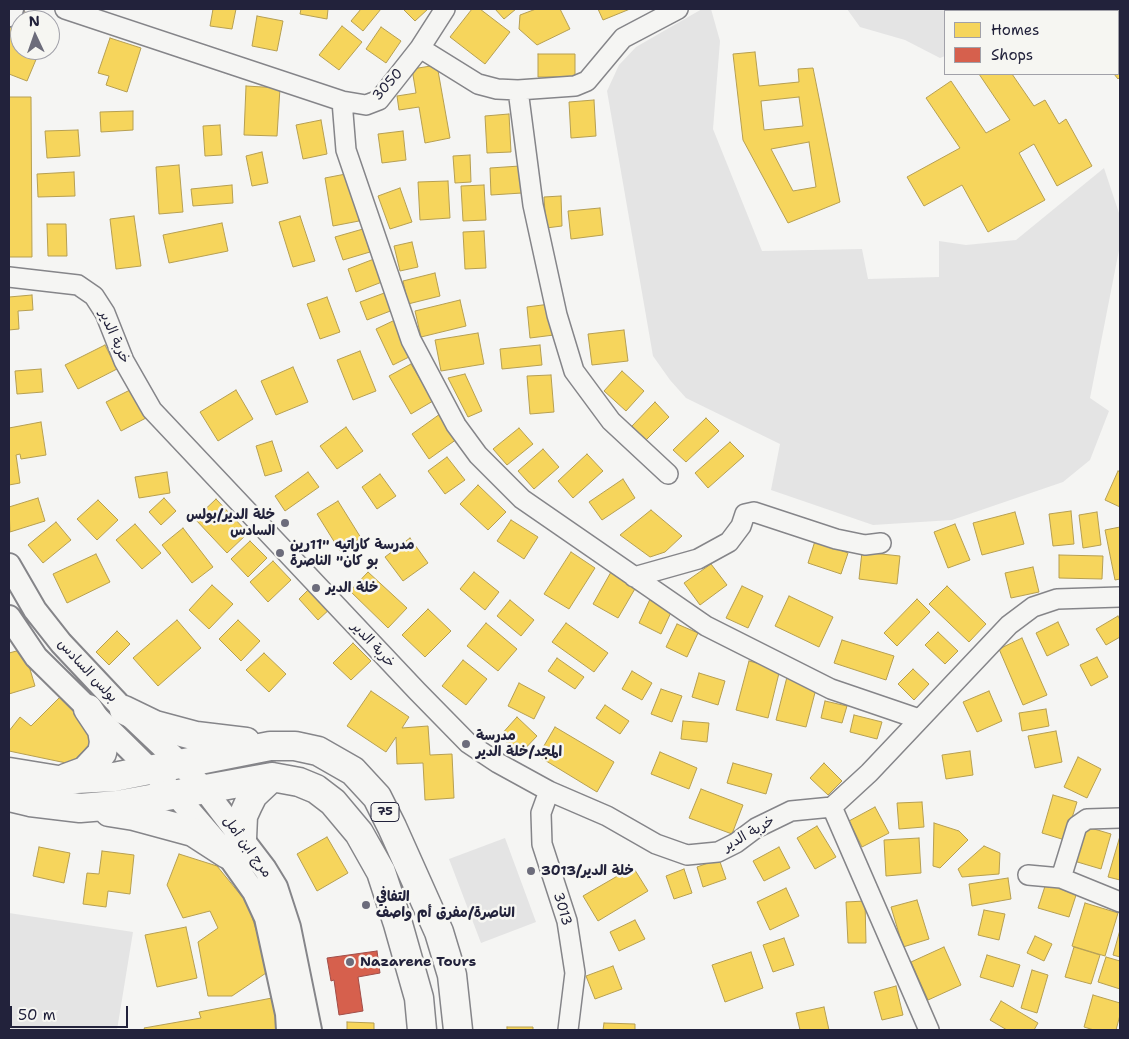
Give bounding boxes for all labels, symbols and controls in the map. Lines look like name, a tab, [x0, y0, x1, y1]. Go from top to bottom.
north arrow	[10, 10, 60, 60]
legend	[944, 10, 1119, 75]
text: N	[28, 12, 40, 30]
text: Homes	[991, 20, 1039, 40]
text: Shops	[991, 45, 1033, 65]
street label: 3050	[369, 65, 407, 105]
street label: خربة الدير	[95, 308, 133, 366]
place label: خلة الدير/بولس السادس	[186, 507, 275, 540]
marker: خلة الدير/بولس السادس	[279, 517, 291, 529]
place label: مدرسة كاراتيه "11رين بو كان" الناصرة	[290, 537, 414, 570]
marker: مدرسة كاراتيه "11رين بو كان" الناصرة	[274, 547, 286, 559]
place label: خلة الدير	[326, 580, 378, 596]
marker: خلة الدير	[310, 582, 322, 594]
street label: خربة الدير	[348, 619, 398, 671]
street label: بولس السادس	[53, 636, 121, 706]
place label: مدرسة المجد/خلة الدير	[476, 728, 562, 760]
marker: مدرسة المجد/خلة الدير	[460, 738, 472, 750]
road number: 75	[371, 802, 399, 822]
street label: مرج ابن أمل	[219, 813, 275, 881]
street label: خربة الدير	[720, 813, 778, 855]
place label: 3013/خلة الدير	[541, 863, 634, 879]
marker: 3013/خلة الدير	[525, 865, 537, 877]
place label: التفافي الناصرة/مفرق أم واصف	[376, 889, 515, 922]
street label: 3013	[549, 890, 575, 928]
marker: التفافي الناصرة/مفرق أم واصف	[360, 899, 372, 911]
place label: Nazarene Tours	[360, 954, 476, 970]
marker: Nazarene Tours	[344, 956, 356, 968]
scale bar	[12, 996, 130, 1028]
text: 50 m	[18, 1005, 56, 1025]

